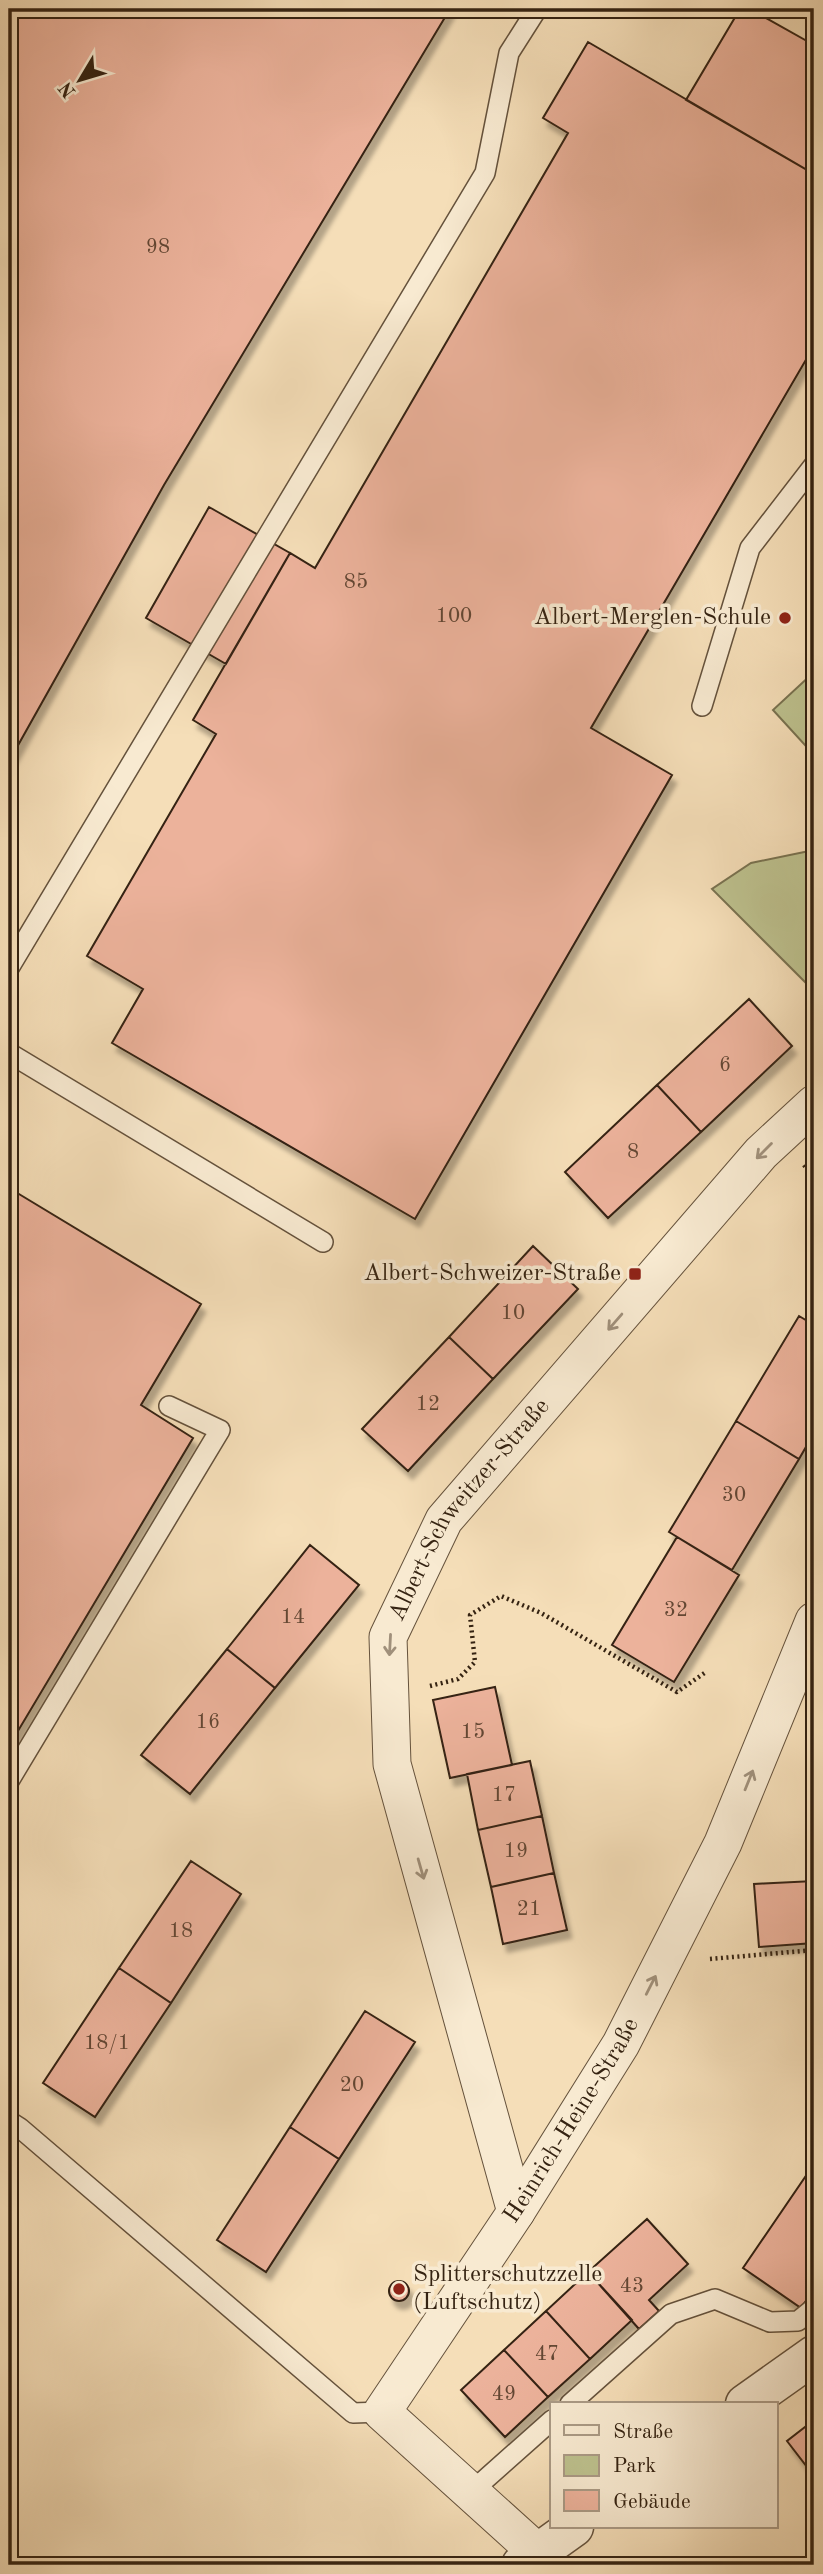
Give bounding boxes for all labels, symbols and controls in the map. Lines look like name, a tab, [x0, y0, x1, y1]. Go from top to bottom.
north arrow	[46, 46, 116, 116]
text: N	[56, 77, 81, 101]
house number: 98	[146, 237, 170, 258]
house number: 85	[344, 572, 368, 593]
house number: 100	[436, 606, 472, 627]
place label: Albert-Merglen-Schule	[534, 606, 771, 630]
marker: Albert-Merglen-Schule	[777, 610, 793, 626]
house number: 6	[719, 1055, 731, 1076]
house number: 8	[627, 1142, 639, 1163]
one-way arrow	[756, 1142, 773, 1159]
place label: Albert-Schweizer-Straße	[363, 1262, 621, 1286]
marker: Albert-Schweizer-Straße	[627, 1266, 643, 1282]
house number: 10	[501, 1303, 525, 1324]
one-way arrow	[607, 1313, 623, 1331]
house number: 12	[416, 1394, 440, 1415]
street label: Albert-Schweitzer-Straße	[385, 1395, 555, 1625]
house number: 30	[722, 1485, 746, 1506]
house number: 32	[664, 1600, 688, 1621]
house number: 14	[281, 1607, 305, 1628]
one-way arrow	[383, 1633, 396, 1656]
house number: 16	[196, 1712, 220, 1733]
house number: 15	[461, 1722, 485, 1743]
one-way arrow	[743, 1770, 756, 1791]
house number: 17	[492, 1785, 516, 1806]
house number: 19	[504, 1841, 528, 1862]
one-way arrow	[415, 1858, 428, 1880]
house number: 21	[517, 1899, 541, 1920]
house number: 18	[169, 1921, 193, 1942]
one-way arrow	[645, 1975, 659, 1996]
street label: Heinrich-Heine-Straße	[500, 2015, 644, 2228]
house number: 18/1	[84, 2033, 130, 2054]
house number: 20	[340, 2075, 364, 2096]
place label: Splitterschutzzelle (Luftschutz)	[413, 2263, 602, 2315]
house number: 43	[620, 2276, 644, 2297]
marker: Splitterschutzzelle (Luftschutz)	[391, 2281, 407, 2297]
house number: 47	[535, 2344, 559, 2365]
house number: 49	[492, 2384, 516, 2405]
legend	[550, 2402, 778, 2528]
text: Straße	[613, 2422, 673, 2443]
text: Park	[613, 2456, 656, 2477]
text: Gebäude	[613, 2492, 691, 2513]

